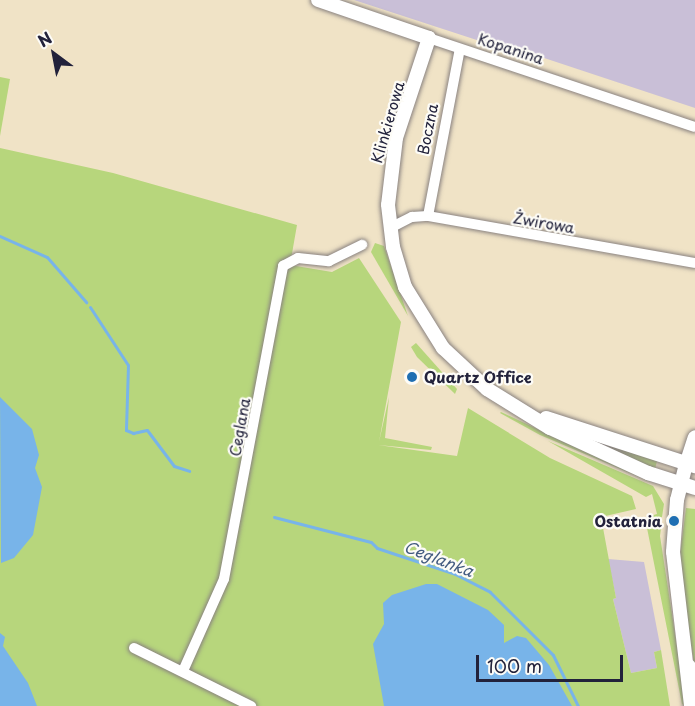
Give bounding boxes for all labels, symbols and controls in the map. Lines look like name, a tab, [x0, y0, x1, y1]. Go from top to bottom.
north arrow	[24, 24, 84, 84]
text: N	[33, 25, 56, 52]
street label: Kopanina	[476, 29, 546, 67]
street label: Klinkierowa	[367, 79, 407, 165]
street label: Boczna	[413, 102, 441, 156]
street label: Żwirowa	[512, 208, 576, 236]
place label: Quartz Office	[424, 368, 531, 386]
marker: Quartz Office	[405, 370, 419, 384]
street label: Ceglana	[225, 396, 253, 458]
place label: Ostatnia	[595, 512, 662, 530]
marker: Ostatnia	[667, 514, 681, 528]
water label: Ceglanka	[402, 536, 476, 580]
scale bar	[479, 643, 626, 681]
text: 100 m	[487, 652, 542, 679]

